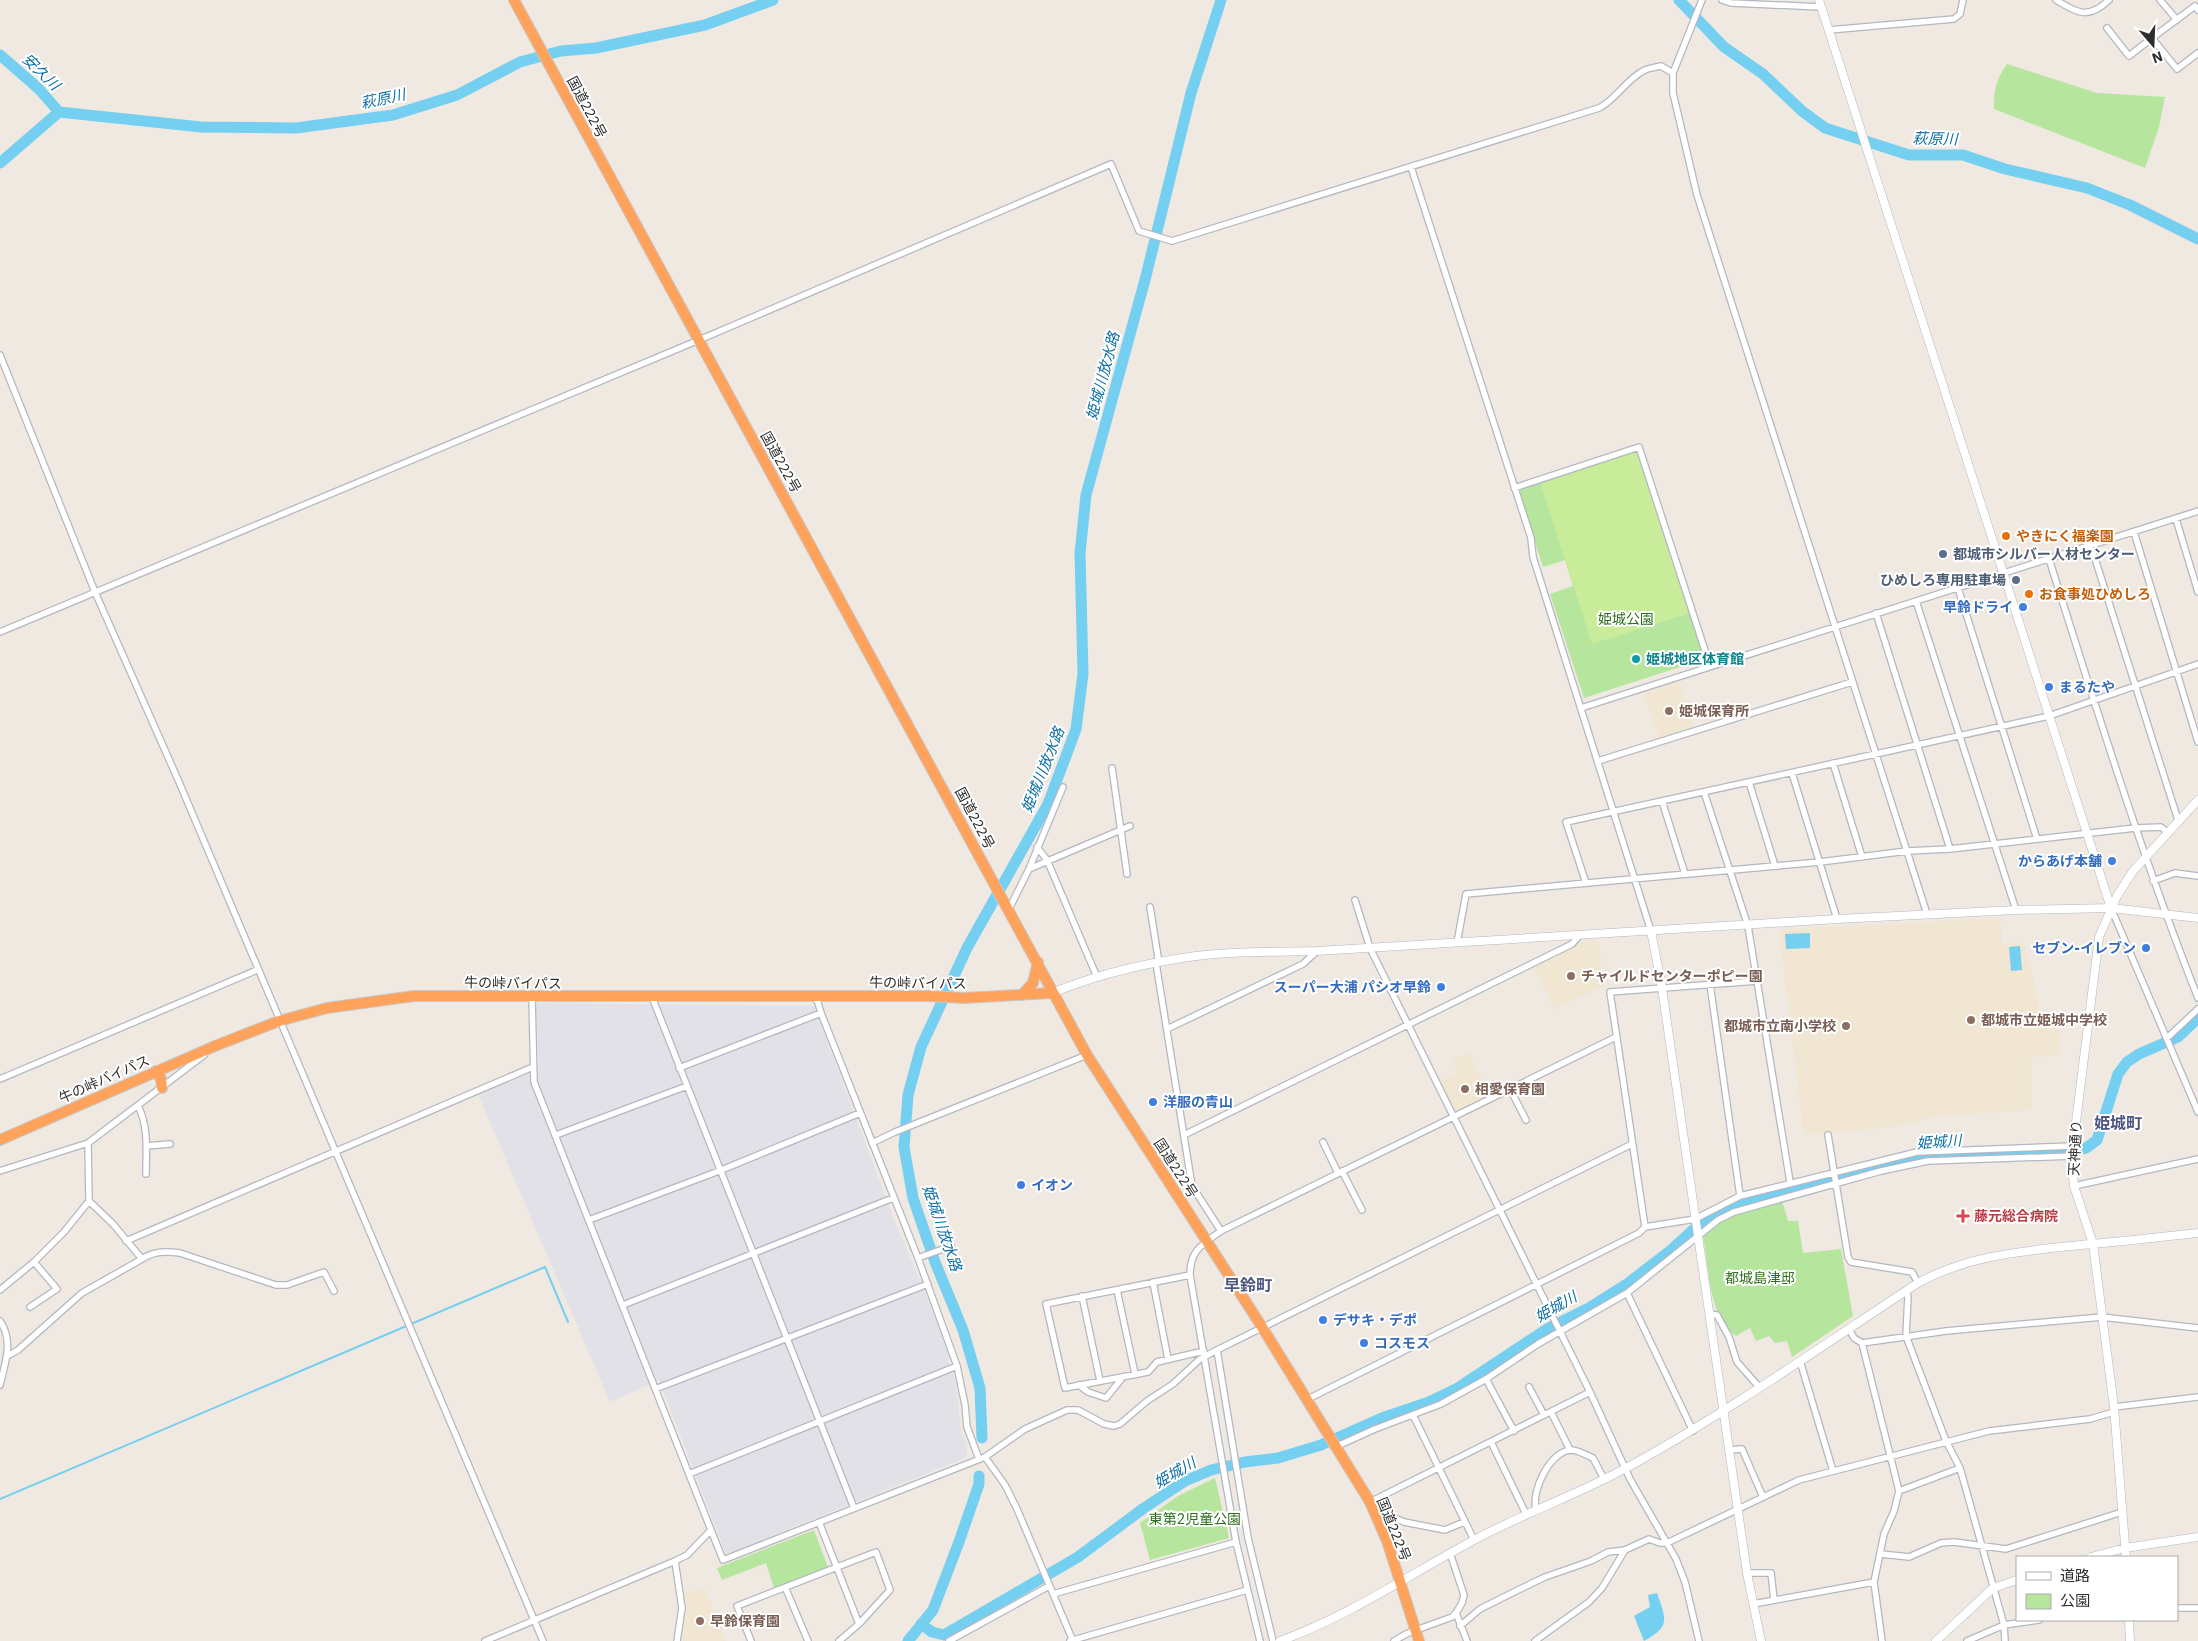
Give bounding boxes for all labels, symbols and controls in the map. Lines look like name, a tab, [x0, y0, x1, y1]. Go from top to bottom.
north arrow	[2128, 20, 2178, 70]
text: N	[2150, 47, 2165, 67]
water label: 安久川	[19, 49, 66, 95]
street label: 国道222号	[563, 73, 611, 141]
water label: 萩原川	[359, 84, 409, 112]
water label: 萩原川	[1912, 129, 1960, 148]
water label: 姫城川放水路	[1082, 328, 1124, 422]
street label: 国道222号	[757, 428, 805, 496]
place label: やきにく福楽園	[2016, 527, 2114, 545]
marker: やきにく福楽園	[2000, 530, 2012, 542]
place label: 都城市シルバー人材センター	[1953, 545, 2135, 563]
marker: 都城市シルバー人材センター	[1937, 548, 1949, 560]
place label: ひめしろ専用駐車場	[1880, 571, 2006, 589]
marker: ひめしろ専用駐車場	[2010, 574, 2022, 586]
place label: お食事処ひめしろ	[2039, 585, 2151, 603]
marker: お食事処ひめしろ	[2023, 588, 2035, 600]
place label: 早鈴ドライ	[1943, 598, 2013, 616]
marker: 早鈴ドライ	[2017, 601, 2029, 613]
park label: 姫城公園	[1598, 610, 1654, 628]
place label: 姫城地区体育館	[1646, 650, 1744, 668]
marker: 姫城地区体育館	[1630, 653, 1642, 665]
place label: まるたや	[2059, 678, 2115, 696]
marker: まるたや	[2043, 681, 2055, 693]
place label: 姫城保育所	[1679, 702, 1749, 720]
marker: 姫城保育所	[1663, 705, 1675, 717]
water label: 姫城川放水路	[1017, 723, 1069, 815]
street label: 国道222号	[951, 784, 999, 852]
place label: からあげ本舗	[2018, 852, 2102, 870]
marker: からあげ本舗	[2106, 855, 2118, 867]
place label: セブン-イレブン	[2032, 939, 2136, 957]
marker: セブン-イレブン	[2140, 942, 2152, 954]
place label: チャイルドセンターポピー園	[1581, 967, 1763, 985]
marker: チャイルドセンターポピー園	[1565, 970, 1577, 982]
street label: 牛の峠バイパス	[464, 973, 562, 993]
street label: 牛の峠バイパス	[869, 973, 967, 993]
place label: スーパー大浦 パシオ早鈴	[1274, 978, 1431, 996]
marker: スーパー大浦 パシオ早鈴	[1435, 981, 1447, 993]
place label: 都城市立姫城中学校	[1981, 1011, 2107, 1029]
marker: 都城市立姫城中学校	[1965, 1014, 1977, 1026]
place label: 都城市立南小学校	[1724, 1017, 1836, 1035]
marker: 都城市立南小学校	[1840, 1020, 1852, 1032]
street label: 牛の峠バイパス	[56, 1051, 152, 1107]
place label: 相愛保育園	[1475, 1080, 1545, 1098]
marker: 相愛保育園	[1459, 1083, 1471, 1095]
place label: 洋服の青山	[1163, 1093, 1233, 1111]
marker: 洋服の青山	[1147, 1096, 1159, 1108]
district label: 姫城町	[2094, 1113, 2142, 1133]
street label: 天神通り	[2065, 1120, 2085, 1176]
water label: 姫城川	[1916, 1130, 1964, 1153]
street label: 国道222号	[1150, 1135, 1202, 1201]
place label: イオン	[1031, 1176, 1073, 1194]
marker: イオン	[1015, 1179, 1027, 1191]
water label: 姫城川放水路	[919, 1182, 967, 1275]
place label: 藤元総合病院	[1974, 1207, 2058, 1225]
marker: 藤元総合病院	[1956, 1209, 1970, 1223]
park label: 都城島津邸	[1725, 1269, 1795, 1287]
district label: 早鈴町	[1224, 1275, 1272, 1295]
water label: 姫城川	[1532, 1286, 1582, 1326]
place label: デサキ・デポ	[1333, 1311, 1417, 1329]
marker: デサキ・デポ	[1317, 1314, 1329, 1326]
place label: コスモス	[1374, 1334, 1430, 1352]
marker: コスモス	[1358, 1337, 1370, 1349]
water label: 姫城川	[1151, 1452, 1201, 1492]
street label: 国道222号	[1373, 1494, 1415, 1564]
park label: 東第2児童公園	[1149, 1510, 1241, 1528]
legend	[2016, 1556, 2178, 1621]
text: 道路	[2060, 1566, 2090, 1585]
text: 公園	[2060, 1591, 2090, 1610]
place label: 早鈴保育園	[710, 1612, 780, 1630]
marker: 早鈴保育園	[694, 1615, 706, 1627]

